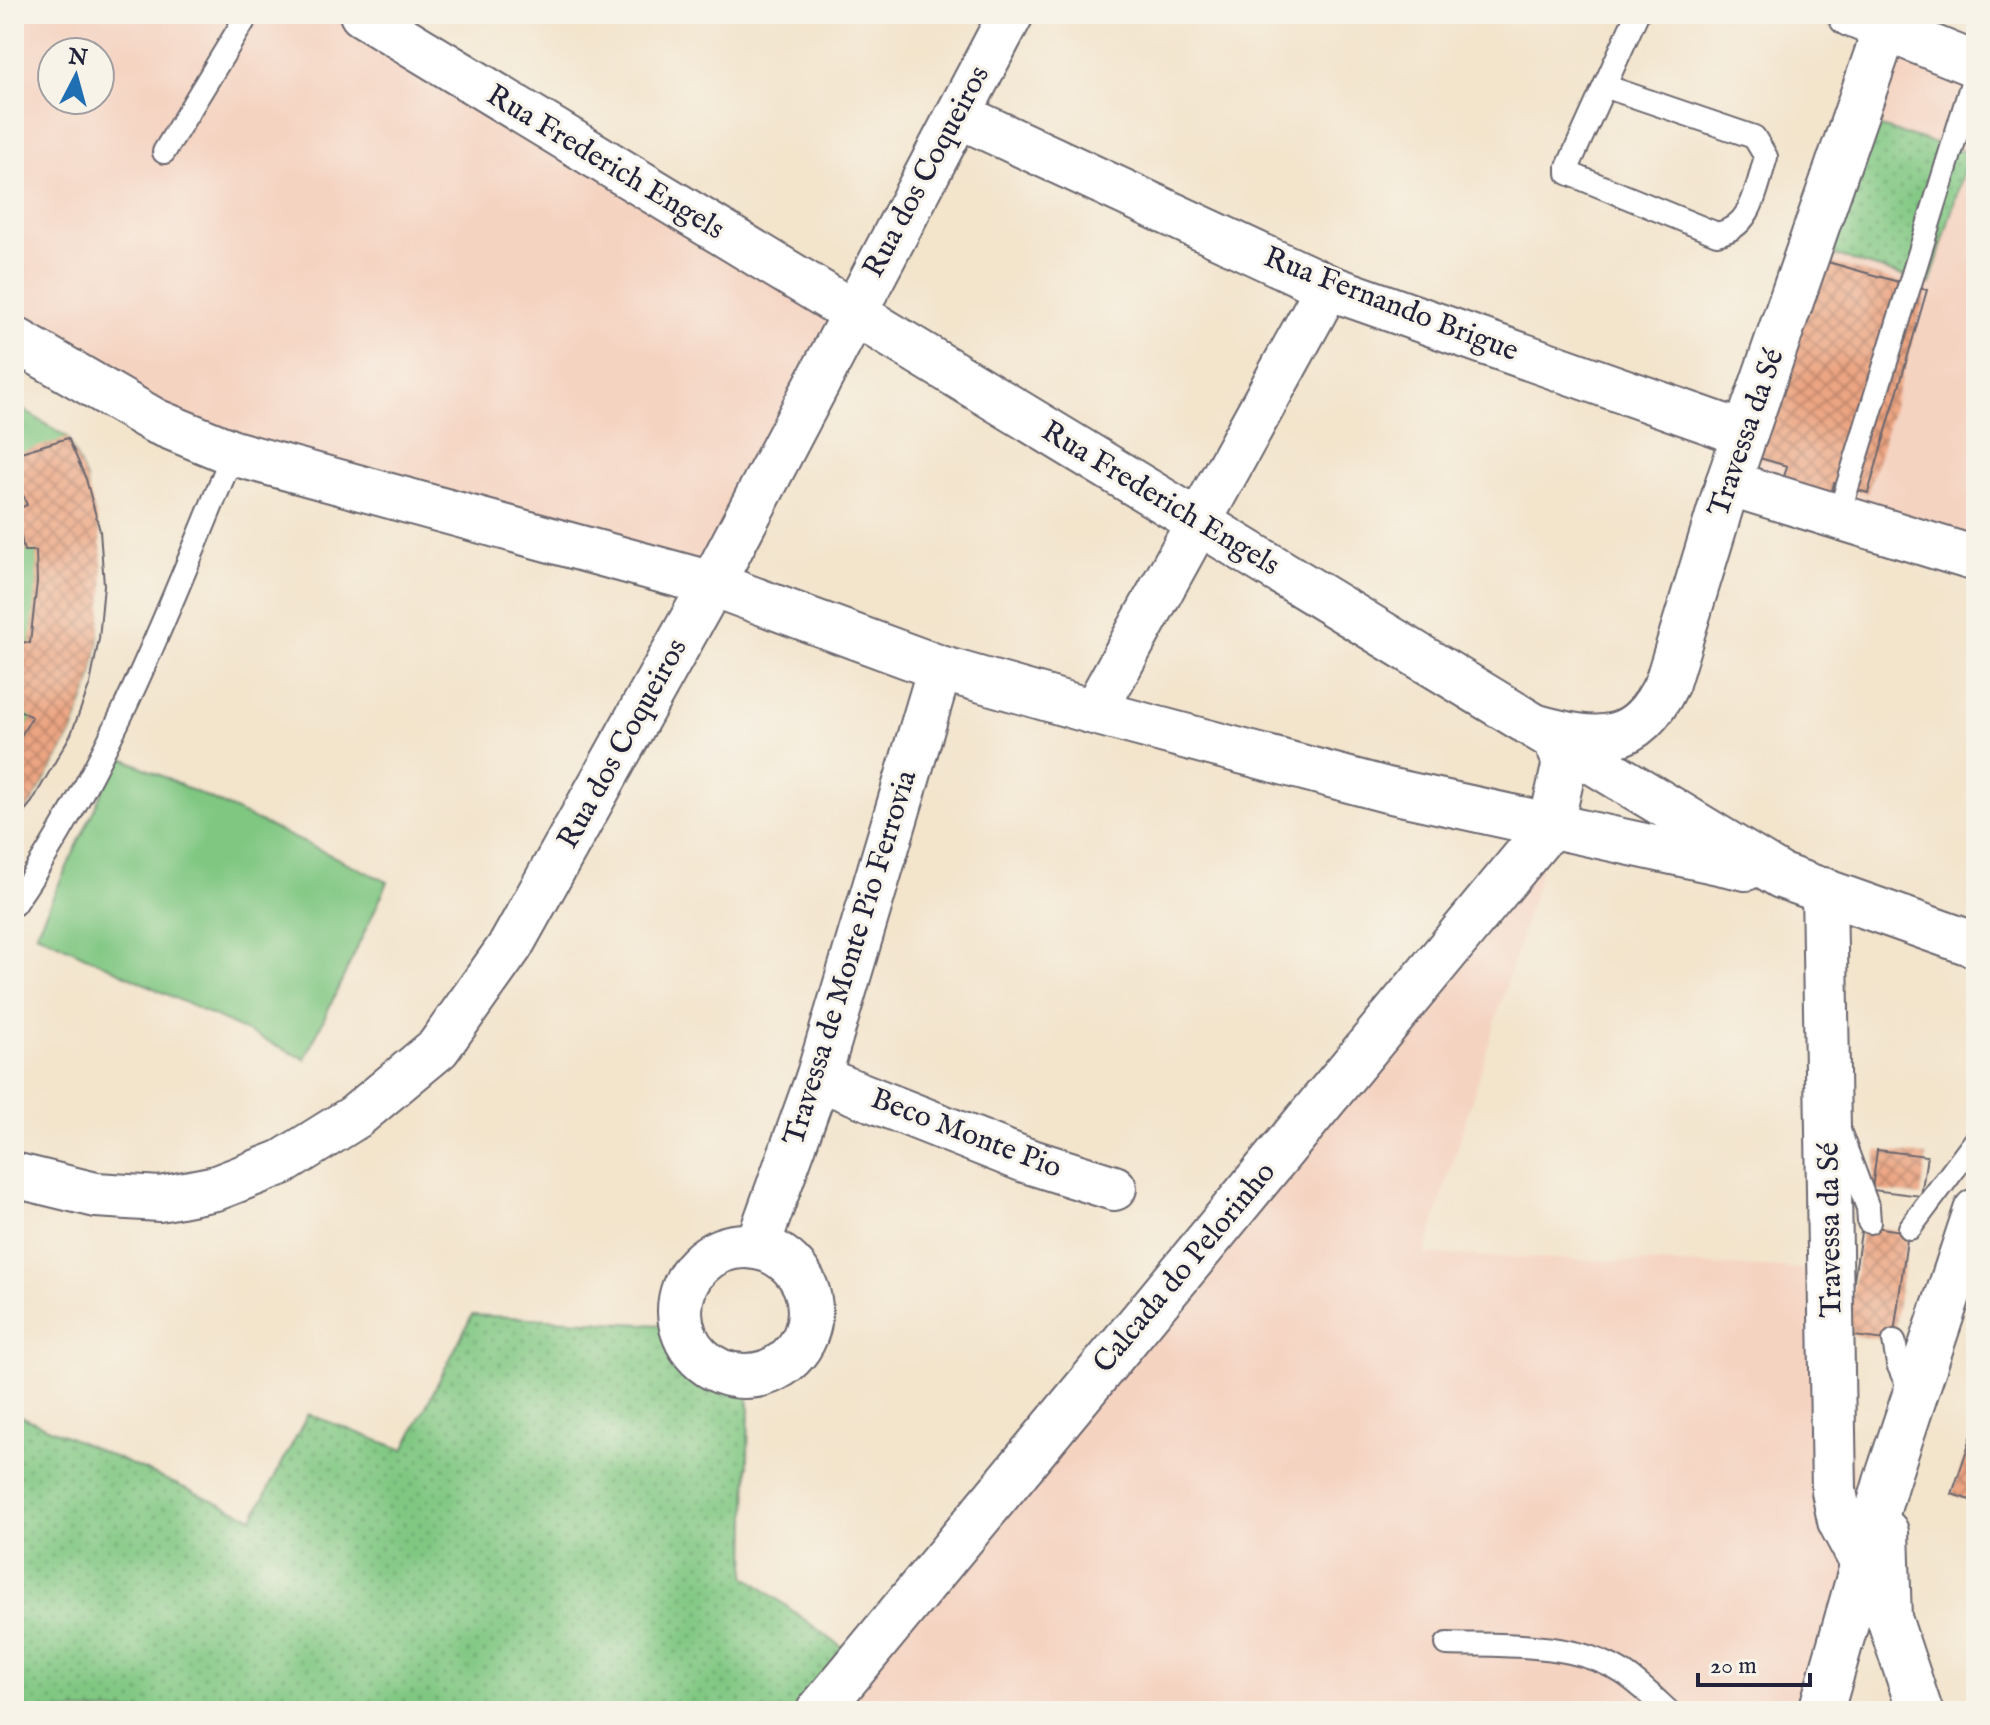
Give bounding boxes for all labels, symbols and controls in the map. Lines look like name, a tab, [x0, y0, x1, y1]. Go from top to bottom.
north arrow	[36, 36, 116, 116]
text: N	[66, 43, 89, 73]
street label: Rua dos Coqueiros	[855, 60, 999, 284]
street label: Rua Frederich Engels	[479, 77, 731, 249]
street label: Rua Fernando Brigue	[1258, 239, 1524, 371]
street label: Travessa da Sé	[1700, 344, 1794, 522]
street label: Rua Frederich Engels	[1034, 413, 1286, 585]
street label: Rua dos Coqueiros	[550, 632, 696, 856]
street label: Travessa de Monte Pio Ferrovia	[776, 766, 926, 1150]
street label: Beco Monte Pio	[865, 1080, 1067, 1188]
street label: Travessa da Sé	[1810, 1142, 1852, 1318]
street label: Calcada do Pelorinho	[1085, 1154, 1285, 1382]
scale bar	[1698, 1637, 1810, 1687]
text: 20 m	[1710, 1651, 1757, 1682]

